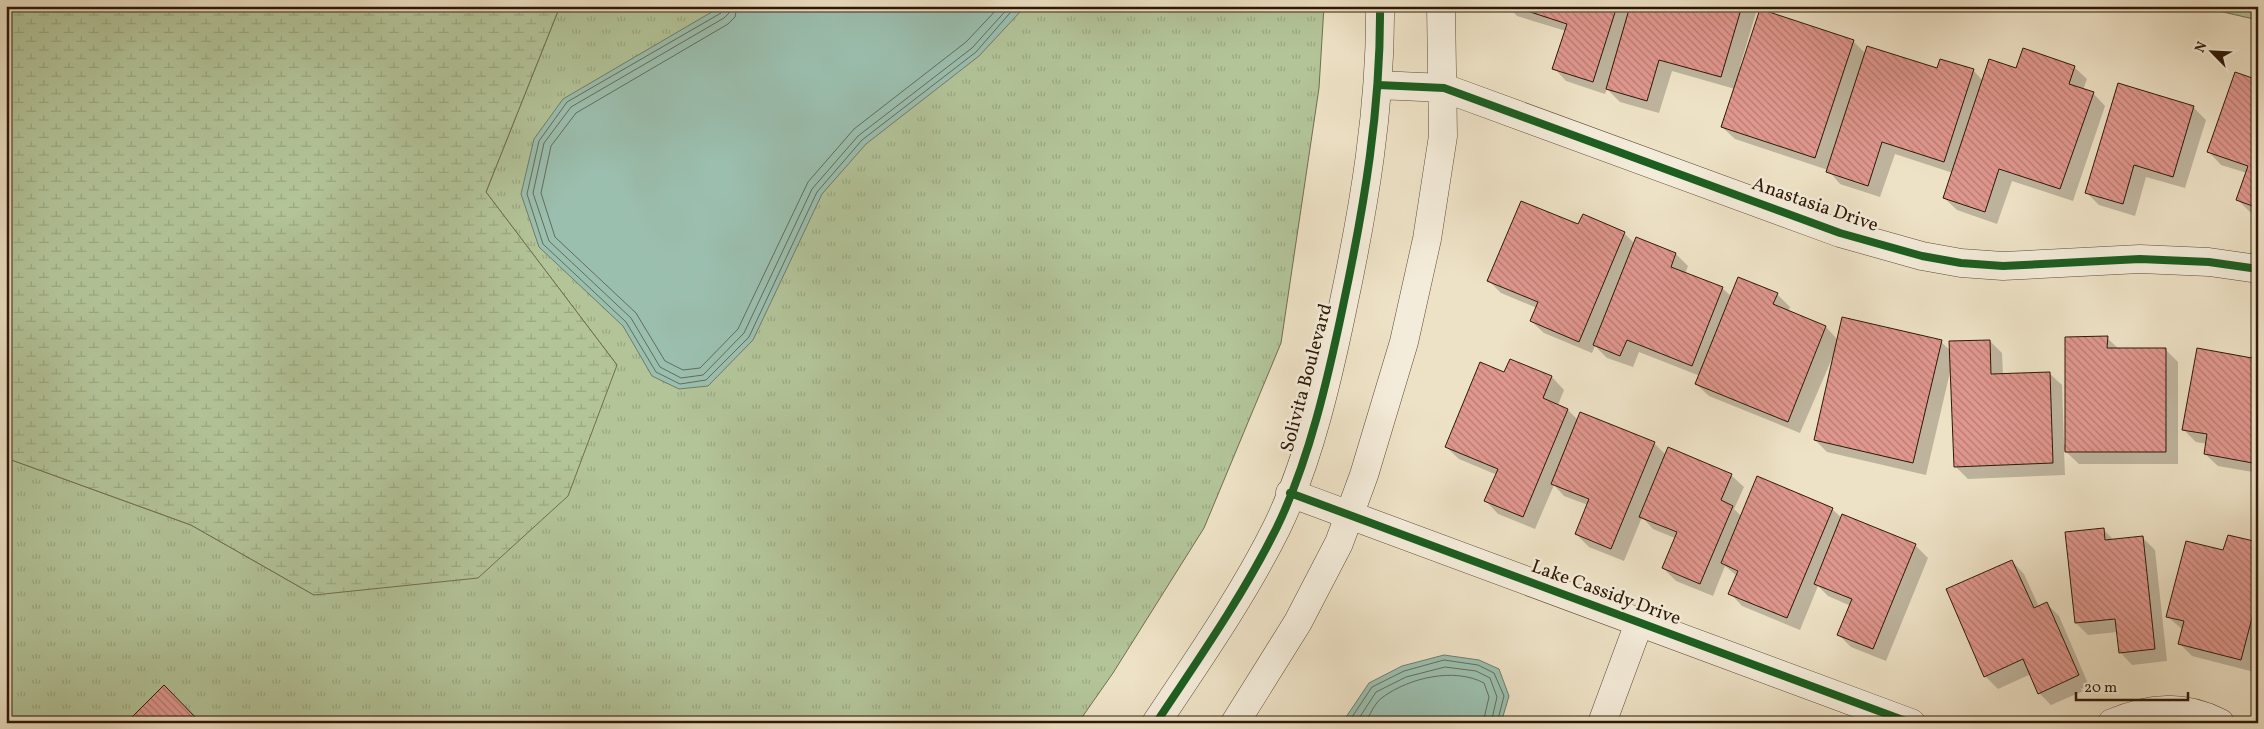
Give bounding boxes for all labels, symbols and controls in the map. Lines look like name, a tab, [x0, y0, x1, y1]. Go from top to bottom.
north arrow	[2186, 28, 2236, 78]
text: N	[2191, 39, 2212, 56]
street label: Anastasia Drive	[1748, 171, 1882, 239]
street label: Solivita Boulevard	[1275, 301, 1339, 455]
street label: Lake Cassidy Drive	[1528, 554, 1684, 632]
scale bar	[2076, 669, 2189, 701]
text: 20 m	[2084, 678, 2117, 699]

